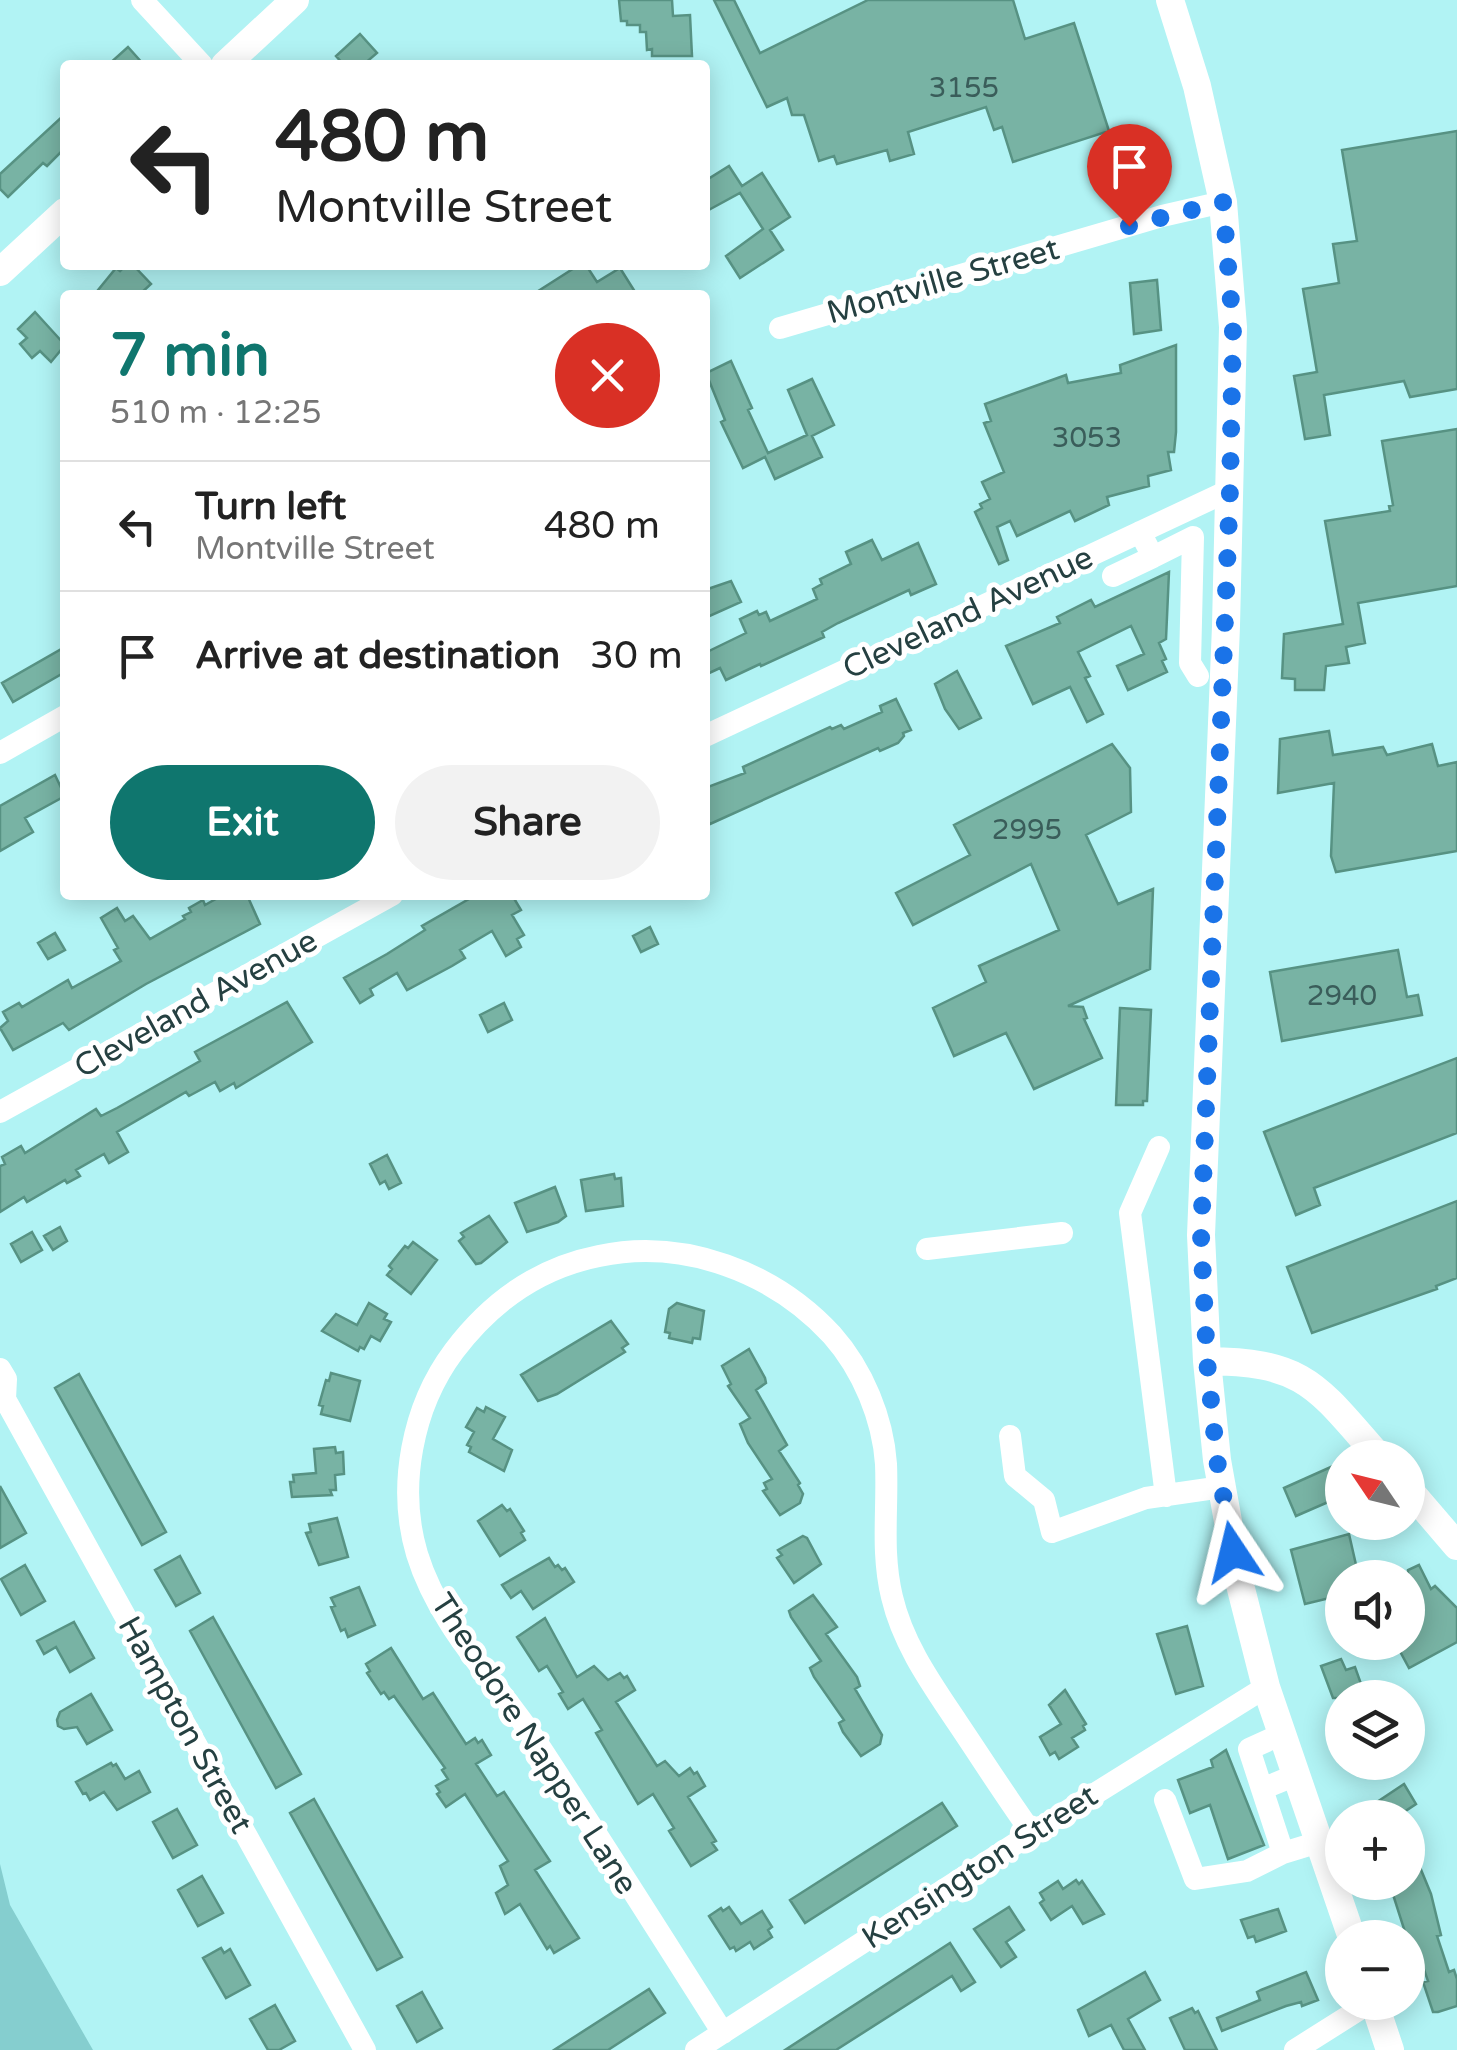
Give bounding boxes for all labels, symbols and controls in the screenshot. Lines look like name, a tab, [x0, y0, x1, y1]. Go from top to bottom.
house number: 3155	[929, 71, 999, 105]
text: 480 m	[275, 96, 489, 180]
icon: left	[110, 100, 240, 230]
pin	[1087, 124, 1172, 227]
icon: arrive	[1102, 139, 1157, 194]
text: Montville Street	[275, 181, 612, 235]
street label: Montville Street	[822, 230, 1064, 332]
text: 7 min	[110, 320, 270, 392]
button: close	[555, 323, 660, 428]
text: 510 m · 12:25	[110, 394, 322, 432]
house number: 3053	[1052, 421, 1122, 455]
text: Turn left	[195, 484, 346, 530]
icon: left	[110, 499, 165, 554]
text: 480 m	[544, 503, 660, 549]
text: Montville Street	[195, 530, 435, 568]
street label: Cleveland Avenue	[837, 538, 1099, 688]
icon: arrive	[110, 629, 165, 684]
text: Arrive at destination	[195, 633, 560, 679]
text: 30 m	[590, 633, 683, 679]
button: Exit	[110, 765, 375, 880]
button: Share	[395, 765, 660, 880]
house number: 2995	[992, 813, 1062, 847]
street label: Cleveland Avenue	[68, 922, 324, 1086]
house number: 2940	[1307, 979, 1377, 1013]
north arrow	[1325, 1440, 1425, 1540]
map controls	[1325, 1440, 1425, 2020]
position arrow	[1181, 1500, 1285, 1604]
button: sound	[1325, 1560, 1425, 1660]
street label: Theodore Napper Lane	[422, 1586, 646, 1902]
street label: Hampton Street	[110, 1610, 260, 1840]
button: layers	[1325, 1680, 1425, 1780]
street label: Kensington Street	[855, 1777, 1105, 1957]
button: +	[1325, 1800, 1425, 1900]
button: −	[1325, 1920, 1425, 2020]

